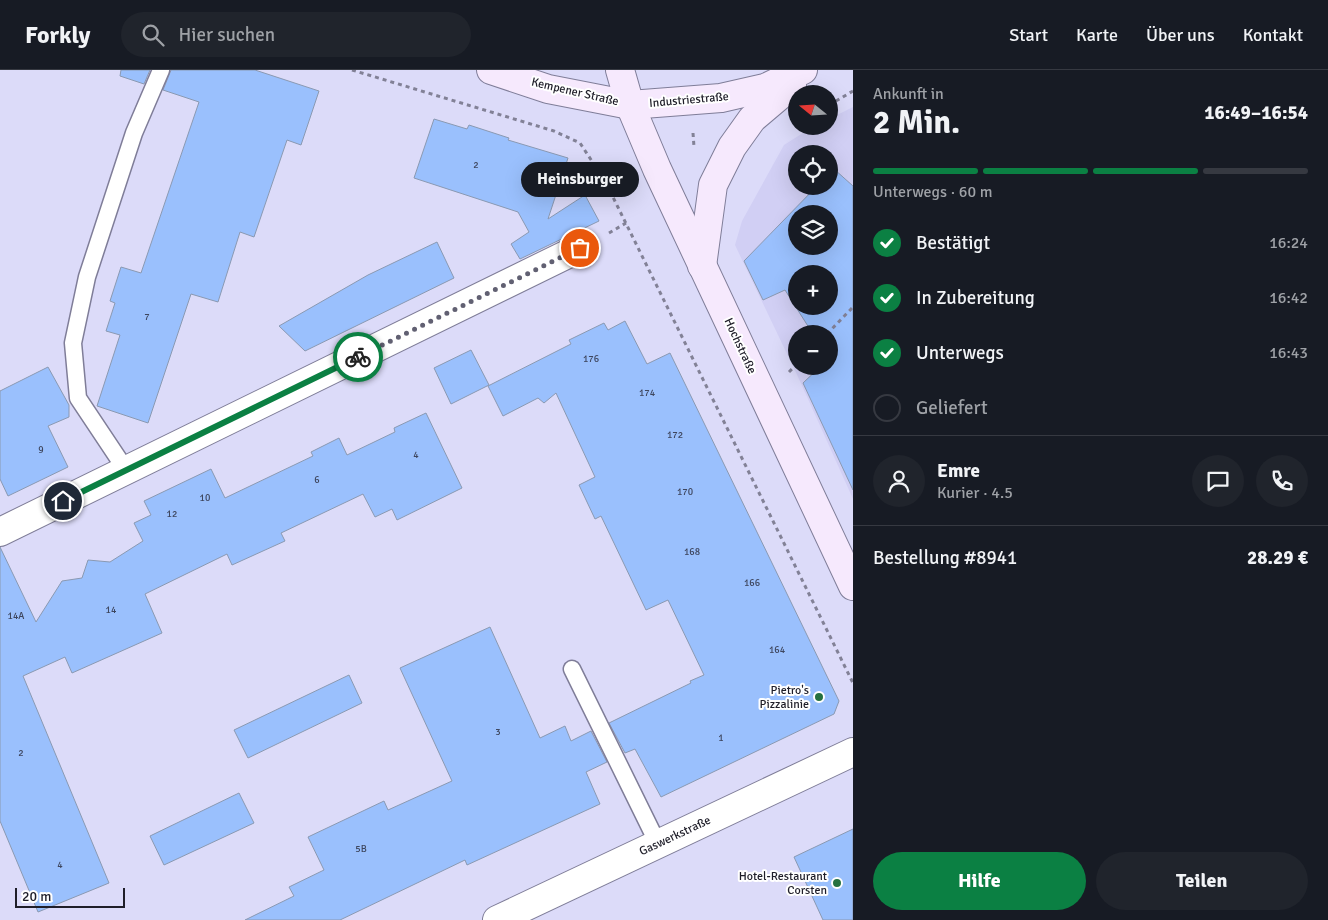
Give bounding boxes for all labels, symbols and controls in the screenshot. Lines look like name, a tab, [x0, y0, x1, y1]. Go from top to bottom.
search box	[121, 12, 471, 57]
text: Forkly	[25, 20, 91, 50]
icon: search	[139, 21, 167, 49]
text: Hier suchen	[179, 23, 275, 47]
text: Start	[1009, 24, 1048, 46]
text: Karte	[1076, 24, 1118, 46]
text: Über uns	[1146, 24, 1215, 46]
text: Kontakt	[1243, 24, 1303, 46]
street label: Kempener Straße	[530, 75, 620, 109]
text: Ankunft in	[873, 84, 944, 104]
north arrow	[788, 85, 838, 135]
map controls	[788, 85, 838, 375]
street label: Industriestraße	[649, 89, 729, 111]
text: 16:49–16:54	[1204, 101, 1308, 125]
text: 2 Min.	[873, 103, 960, 142]
button: locate	[788, 145, 838, 195]
house number: 2	[473, 159, 479, 171]
callout: Heinsburger	[521, 163, 639, 198]
text: Heinsburger	[537, 169, 623, 189]
text: Unterwegs · 60 m	[873, 182, 992, 202]
button: layers	[788, 205, 838, 255]
pin	[559, 227, 601, 269]
icon: check	[873, 229, 901, 257]
text: Bestätigt	[916, 231, 990, 255]
text: 16:24	[1269, 233, 1308, 253]
icon: bag	[566, 234, 594, 262]
button: +	[788, 265, 838, 315]
icon: check	[873, 284, 901, 312]
text: In Zubereitung	[916, 286, 1035, 310]
text: 16:42	[1269, 288, 1308, 308]
house number: 7	[144, 311, 150, 323]
street label: Hochstraße	[721, 316, 759, 376]
button: −	[788, 325, 838, 375]
courier	[333, 332, 383, 382]
icon: check	[873, 339, 901, 367]
text: Unterwegs	[916, 341, 1004, 365]
icon: bike	[344, 343, 372, 371]
text: 16:43	[1269, 343, 1308, 363]
house number: 176	[583, 353, 599, 365]
house number: 174	[639, 387, 656, 399]
text: Geliefert	[916, 396, 988, 420]
house number: 172	[667, 429, 683, 441]
house number: 9	[38, 444, 44, 456]
house number: 4	[413, 449, 419, 461]
button: person	[873, 455, 925, 507]
button: chat	[1192, 455, 1244, 507]
button: phone	[1256, 455, 1308, 507]
text: Emre	[937, 459, 980, 483]
house number: 6	[314, 474, 320, 486]
pin	[42, 480, 84, 522]
text: Kurier · 4.5	[937, 483, 1013, 503]
house number: 170	[677, 486, 693, 498]
icon: home	[49, 487, 77, 515]
house number: 10	[200, 492, 210, 504]
house number: 12	[167, 508, 177, 520]
house number: 168	[684, 546, 700, 558]
text: Bestellung #8941	[873, 546, 1017, 570]
text: 28.29 €	[1247, 546, 1308, 570]
house number: 166	[744, 577, 760, 589]
house number: 14	[106, 604, 117, 616]
house number: 14A	[8, 610, 24, 622]
house number: 164	[769, 644, 786, 656]
place label: Pietro's Pizzalinie	[760, 683, 809, 712]
marker: Pietro's Pizzalinie	[813, 691, 825, 703]
house number: 3	[495, 726, 501, 738]
house number: 1	[718, 732, 724, 744]
house number: 2	[18, 747, 24, 759]
street label: Gaswerkstraße	[637, 813, 713, 859]
house number: 5B	[355, 843, 367, 855]
button: Hilfe	[873, 852, 1086, 910]
button: Teilen	[1096, 852, 1308, 910]
house number: 4	[57, 859, 63, 871]
place label: Hotel-Restaurant Corsten	[739, 869, 827, 898]
marker: Hotel-Restaurant Corsten	[831, 877, 843, 889]
scale bar	[15, 885, 125, 908]
text: 20 m	[22, 888, 51, 905]

